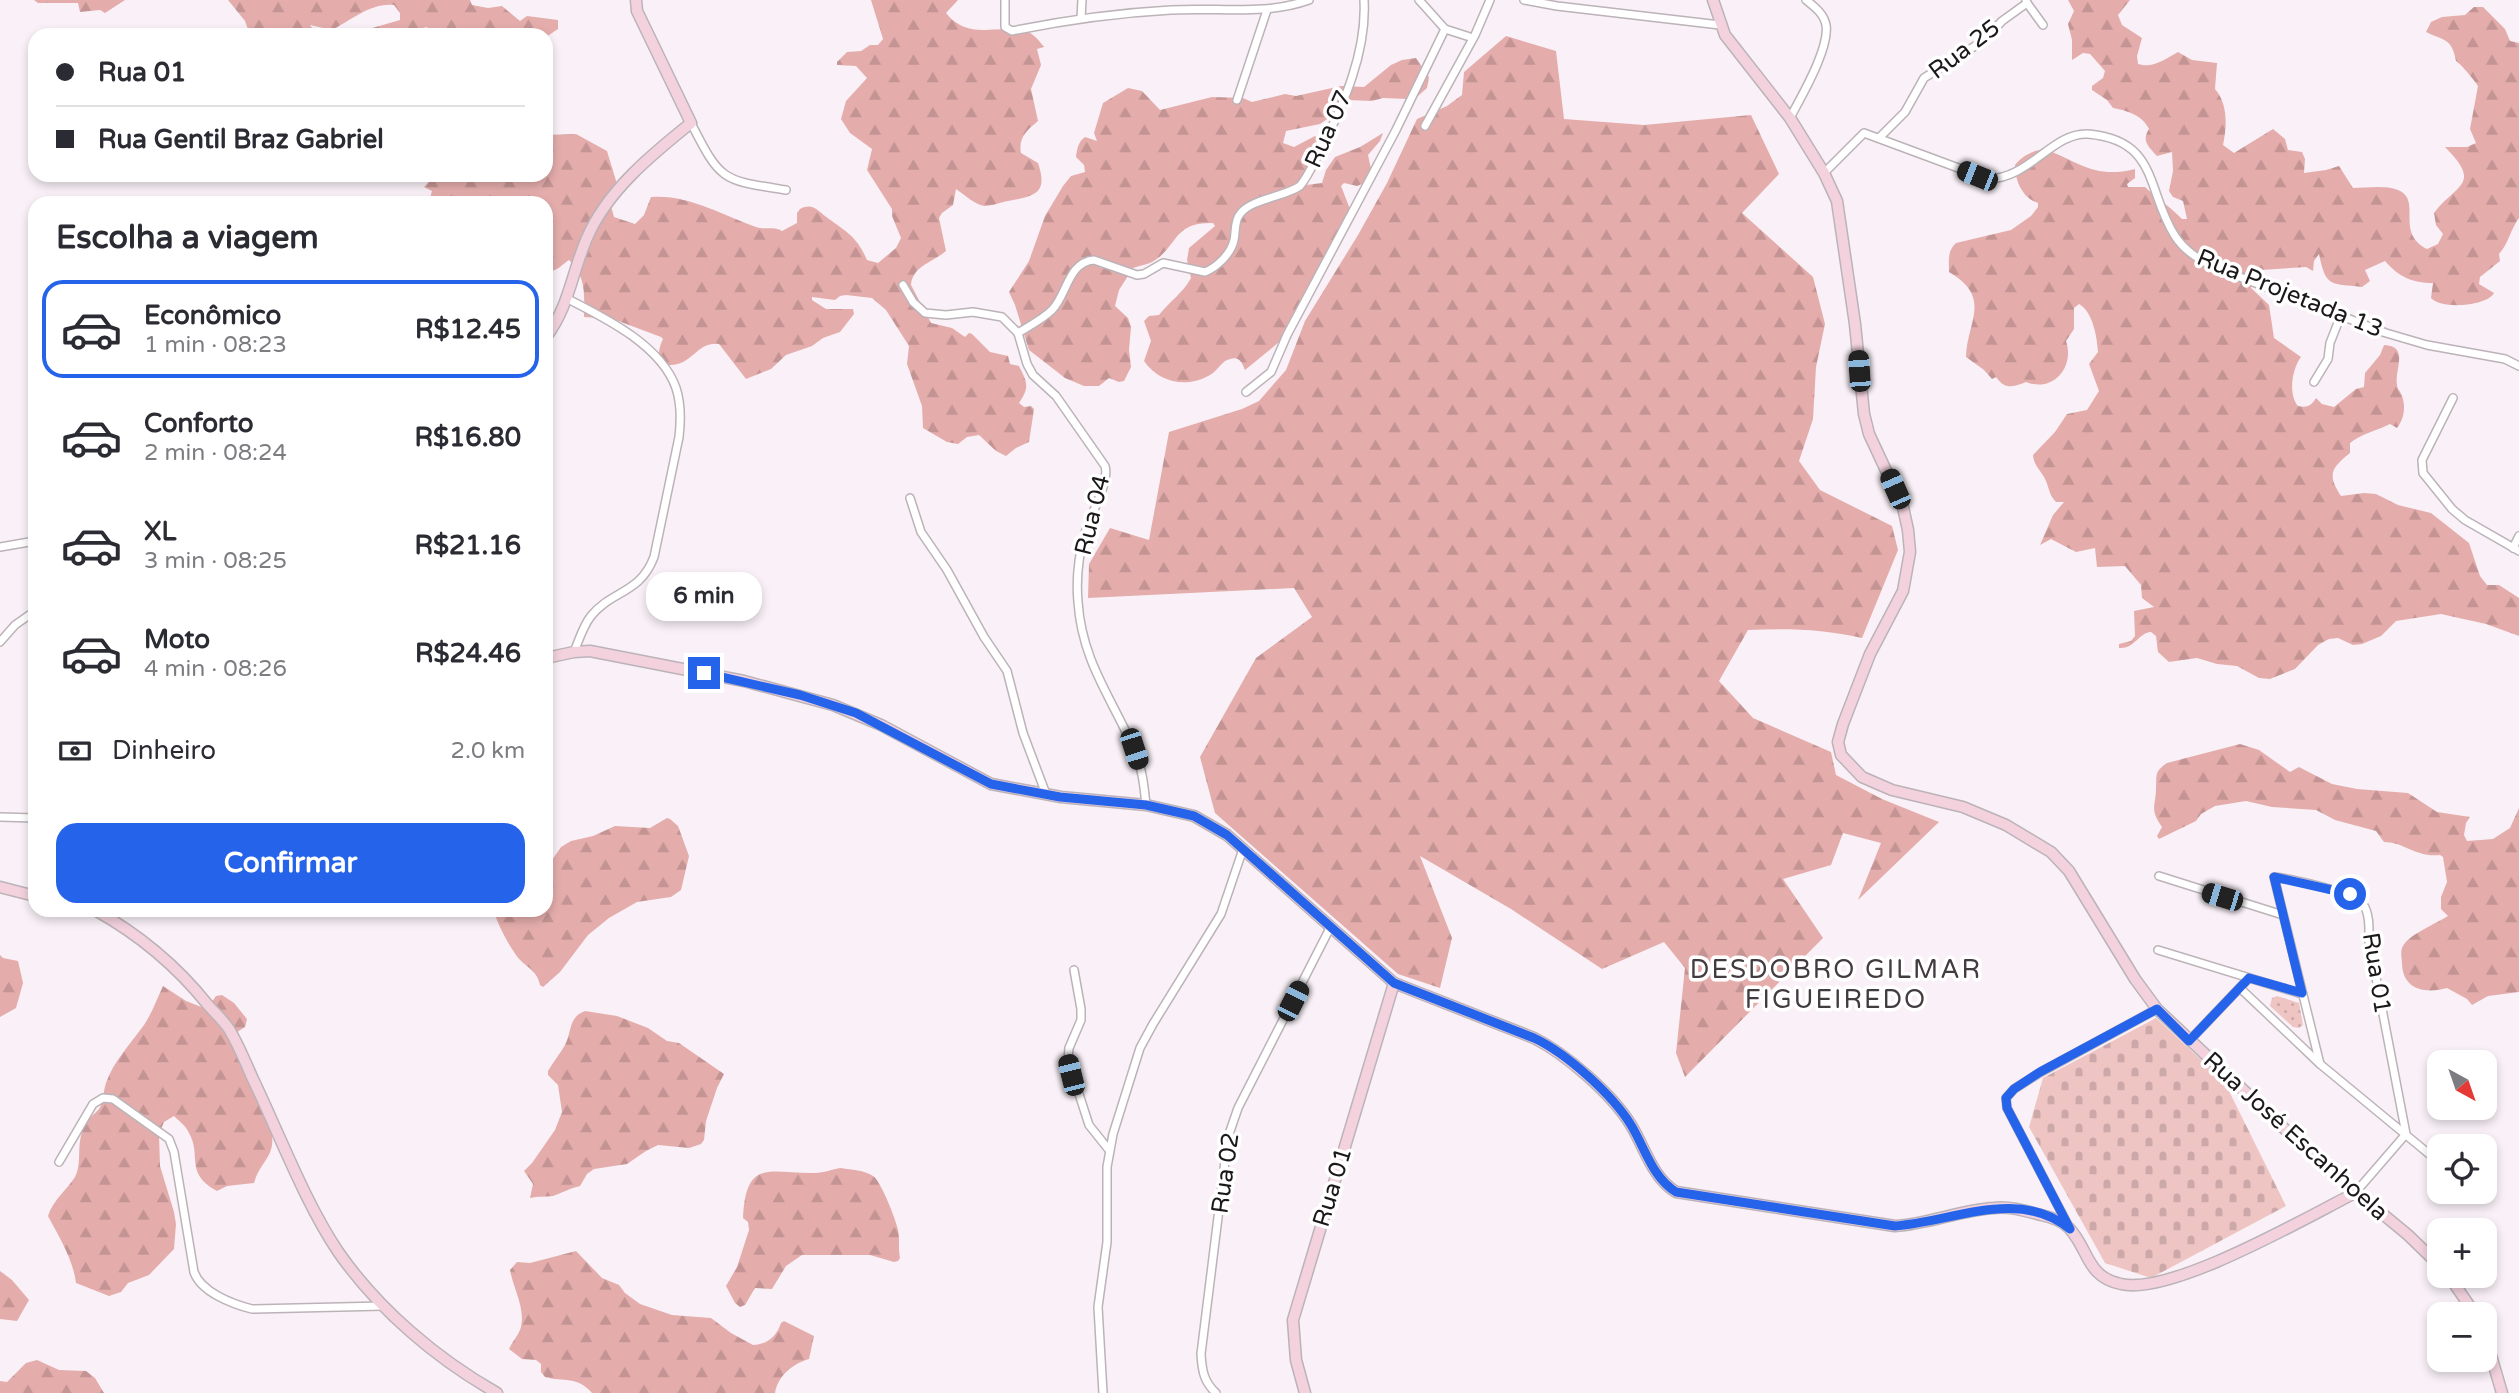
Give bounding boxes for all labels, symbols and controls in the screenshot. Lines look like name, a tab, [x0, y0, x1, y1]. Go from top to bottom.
street label: Rua 25	[1923, 13, 2006, 86]
text: Rua 01	[98, 57, 186, 88]
street label: Rua 07	[1299, 86, 1358, 172]
text: Rua Gentil Braz Gabriel	[98, 124, 384, 155]
car	[1954, 158, 2001, 194]
text: Escolha a viagem	[56, 219, 319, 257]
street label: Rua Projetada 13	[2193, 243, 2387, 344]
icon: car	[60, 298, 123, 361]
text: Econômico	[144, 300, 281, 331]
text: R$12.45	[415, 314, 521, 345]
text: 1 min · 08:23	[144, 331, 287, 359]
car	[1848, 349, 1871, 393]
icon: car	[60, 406, 123, 469]
text: Conforto	[144, 408, 253, 439]
text: R$16.80	[415, 422, 521, 453]
text: 2 min · 08:24	[144, 439, 287, 467]
car	[1877, 466, 1914, 512]
street label: Rua 04	[1069, 472, 1116, 558]
icon: car	[60, 514, 123, 577]
text: XL	[144, 516, 176, 547]
text: R$21.16	[414, 530, 521, 561]
text: 3 min · 08:25	[144, 547, 287, 575]
callout: 6 min	[646, 572, 762, 620]
text: 6 min	[673, 582, 735, 610]
icon: car	[60, 622, 123, 685]
text: Moto	[144, 624, 210, 655]
text: R$24.46	[415, 638, 521, 669]
text: 4 min · 08:26	[144, 655, 287, 683]
route end	[688, 657, 720, 689]
car	[1118, 726, 1151, 772]
icon: cash	[56, 732, 94, 770]
text: Dinheiro	[112, 735, 216, 766]
text: 2.0 km	[451, 737, 525, 765]
button: Confirmar	[56, 823, 525, 903]
route start	[2334, 878, 2366, 910]
car	[2199, 881, 2246, 913]
street label: Rua 01	[2356, 931, 2397, 1016]
district label: DESDOBRO GILMAR FIGUEIREDO	[1690, 954, 1982, 1015]
car	[1275, 978, 1312, 1024]
street label: Rua José Escanhoela	[2197, 1046, 2394, 1227]
north arrow	[2427, 1050, 2497, 1120]
map controls	[2427, 1050, 2497, 1372]
car	[1056, 1052, 1087, 1098]
street label: Rua 02	[1205, 1131, 1246, 1215]
button: locate	[2427, 1134, 2497, 1204]
street label: Rua 01	[1307, 1144, 1358, 1230]
button: +	[2427, 1218, 2497, 1288]
button: −	[2427, 1302, 2497, 1372]

